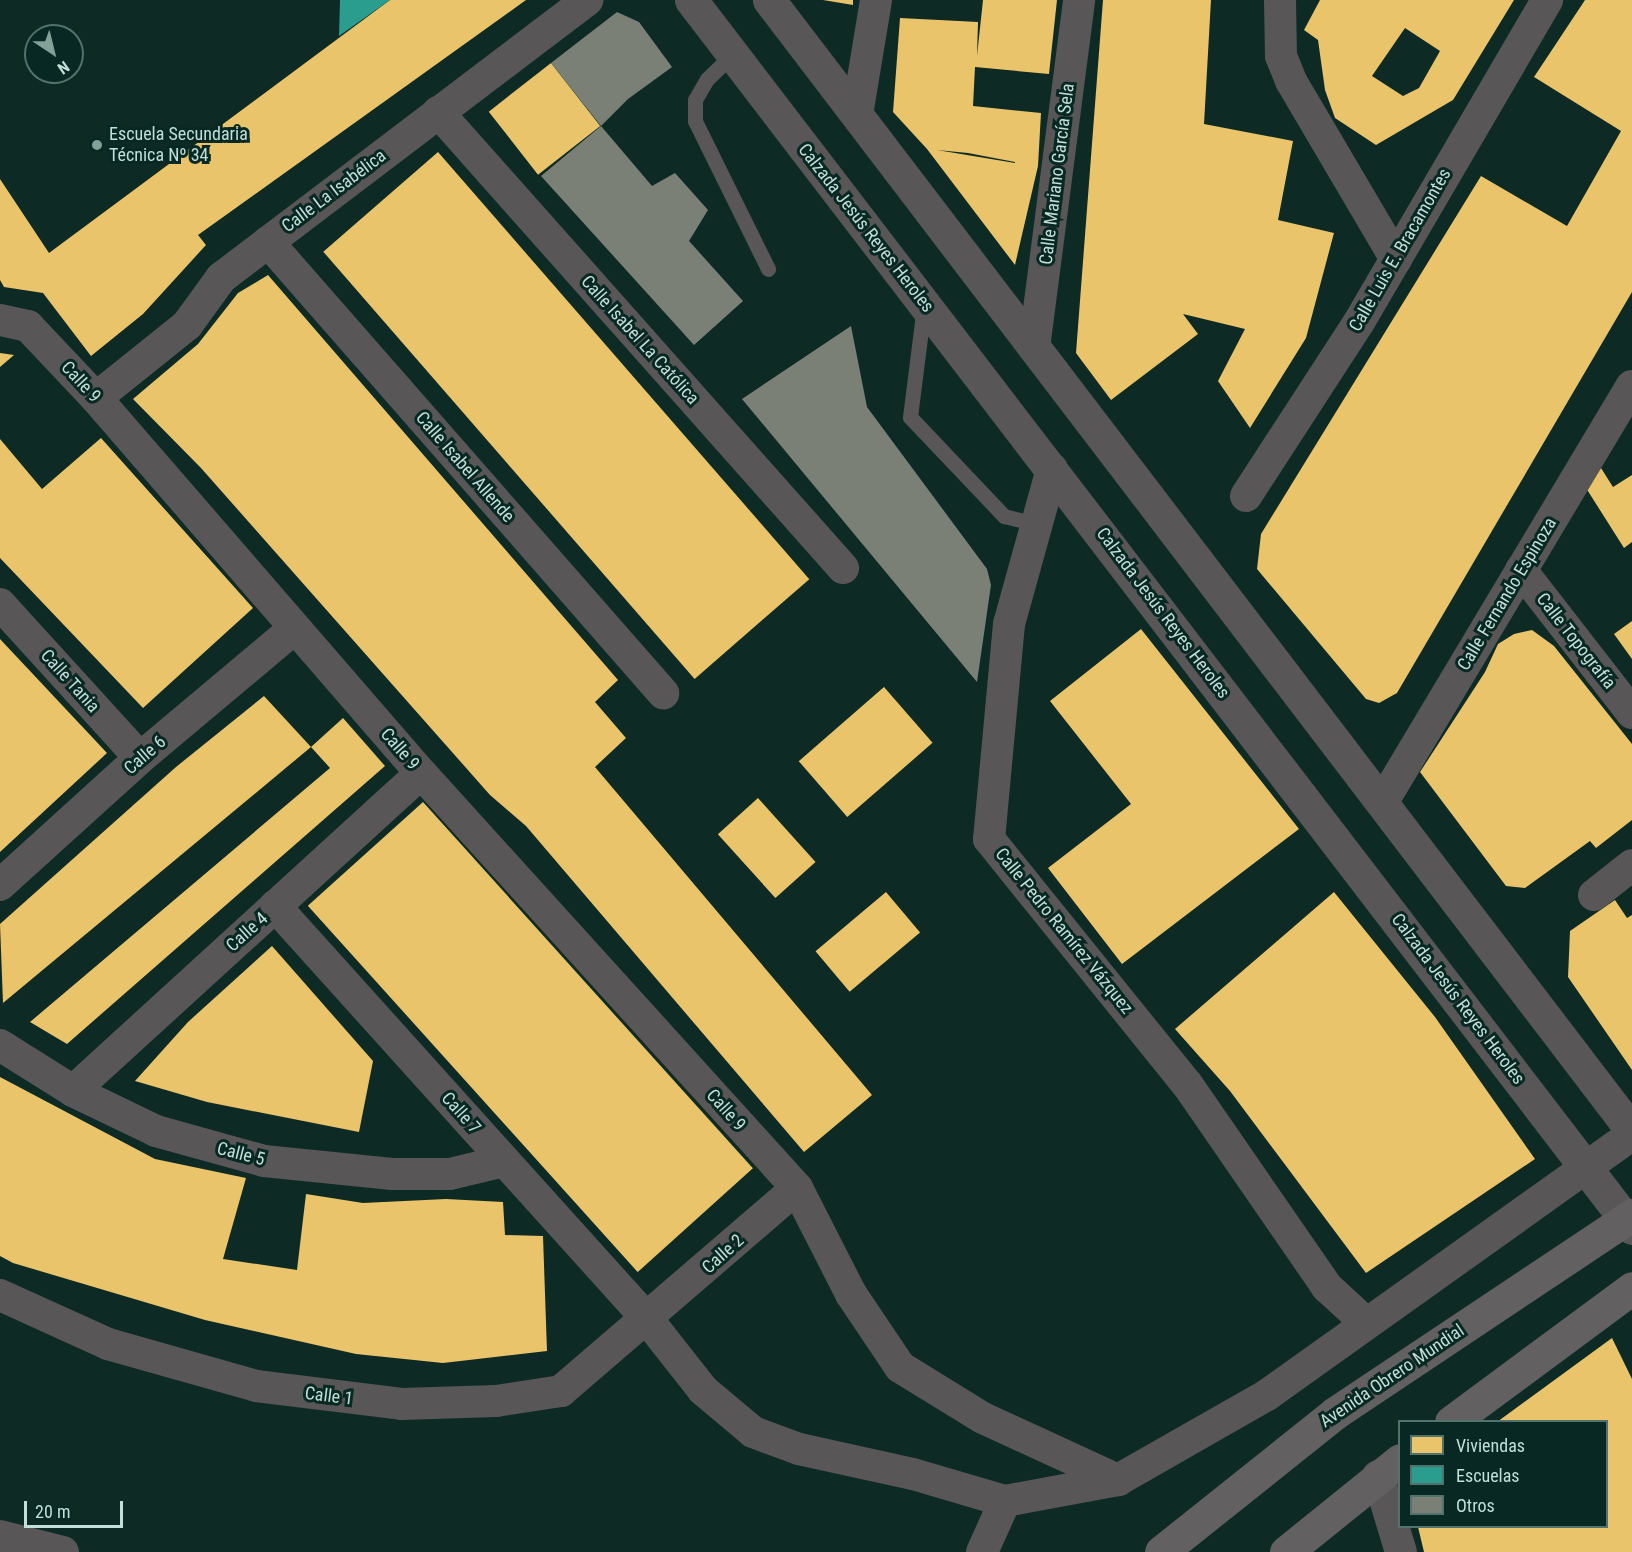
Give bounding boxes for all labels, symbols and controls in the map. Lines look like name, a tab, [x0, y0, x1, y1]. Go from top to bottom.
north arrow	[24, 24, 84, 84]
text: N	[54, 57, 73, 78]
street label: Calle Mariano García Sela	[1035, 82, 1079, 266]
place label: Escuela Secundaria Técnica Nº 34	[109, 124, 248, 166]
marker: Escuela Secundaria Técnica Nº 34	[90, 138, 104, 152]
street label: Calzada Jesús Reyes Heroles	[793, 139, 939, 317]
street label: Calle La Isabélica	[278, 145, 390, 237]
street label: Calle Luis E. Bracamontes	[1344, 165, 1456, 335]
street label: Calle Isabel La Católica	[576, 271, 704, 409]
street label: Calle 9	[57, 357, 105, 407]
street label: Calle Isabel Allende	[411, 407, 519, 527]
street label: Calle Fernando Espinoza	[1453, 514, 1561, 674]
street label: Calzada Jesús Reyes Heroles	[1092, 523, 1234, 703]
street label: Calle Topografía	[1532, 589, 1620, 693]
street label: Calle Tania	[36, 645, 104, 717]
street label: Calle 9	[376, 724, 424, 774]
street label: Calle 6	[120, 731, 170, 779]
street label: Calle Pedro Ramírez Vázquez	[990, 844, 1138, 1018]
street label: Calle 4	[222, 908, 272, 956]
street label: Calzada Jesús Reyes Heroles	[1387, 909, 1529, 1089]
street label: Calle 9	[702, 1085, 750, 1135]
street label: Calle 7	[437, 1088, 485, 1138]
street label: Calle 5	[215, 1138, 267, 1170]
street label: Calle 2	[698, 1230, 748, 1278]
street label: Avenida Obrero Mundial	[1316, 1320, 1468, 1432]
street label: Calle 1	[304, 1382, 354, 1410]
legend	[1398, 1420, 1608, 1528]
text: Viviendas	[1456, 1435, 1525, 1456]
text: Escuelas	[1456, 1465, 1520, 1486]
scale bar	[27, 1489, 126, 1527]
text: Otros	[1456, 1495, 1495, 1516]
text: 20 m	[35, 1501, 70, 1522]

